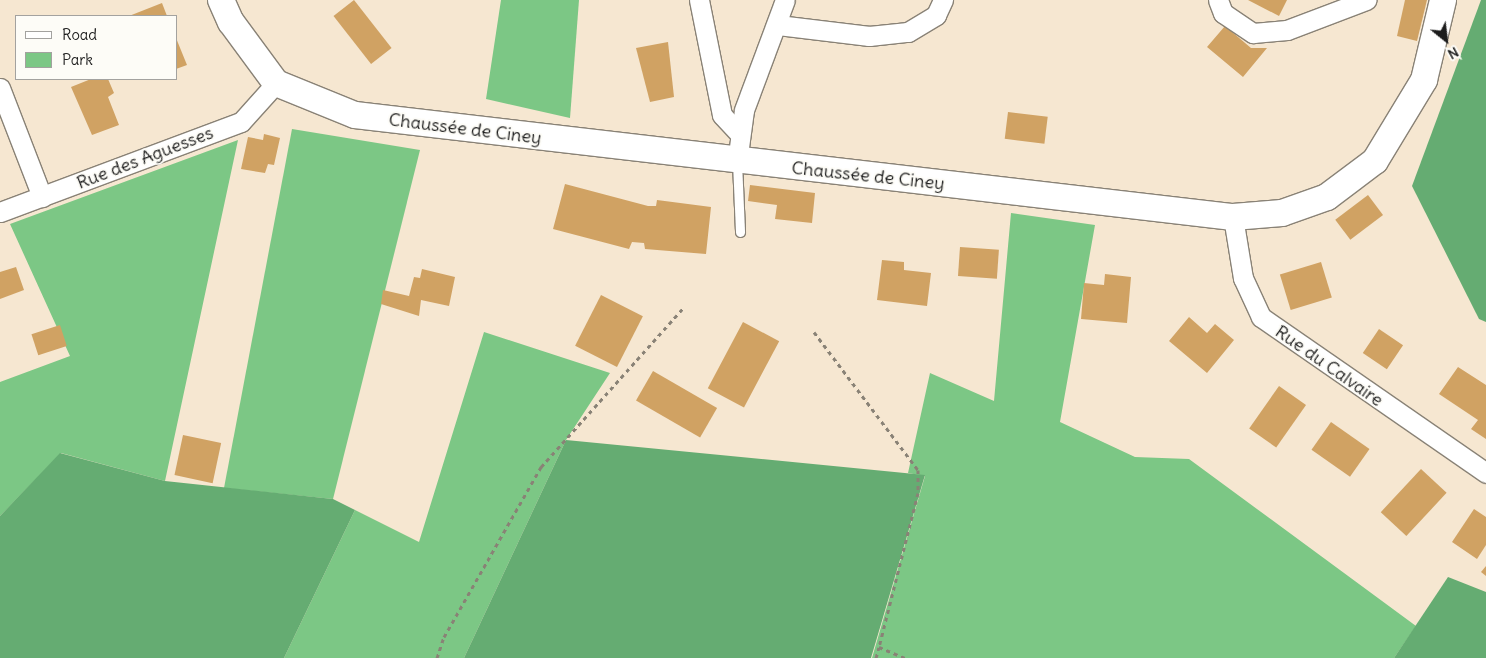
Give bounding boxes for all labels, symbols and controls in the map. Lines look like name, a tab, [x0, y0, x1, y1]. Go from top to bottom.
legend	[15, 15, 178, 80]
north arrow	[1421, 15, 1471, 65]
text: Road	[62, 25, 97, 44]
text: N	[1445, 43, 1462, 63]
text: Park	[62, 50, 93, 69]
street label: Chaussée de Ciney	[387, 109, 543, 149]
street label: Rue des Aguesses	[74, 122, 216, 194]
street label: Chaussée de Ciney	[790, 157, 946, 195]
street label: Rue du Calvaire	[1271, 321, 1387, 411]

